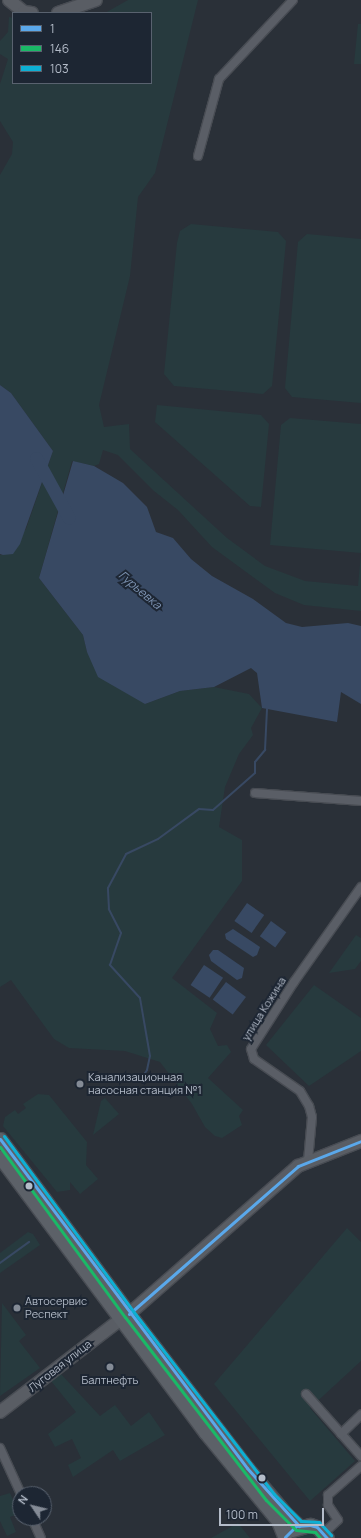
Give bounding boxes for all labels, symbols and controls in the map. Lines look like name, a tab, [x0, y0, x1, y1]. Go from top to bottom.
legend	[12, 12, 152, 84]
text: 1	[50, 20, 55, 37]
text: 146	[50, 40, 69, 57]
text: 103	[50, 60, 69, 77]
water label: Гурьевка	[116, 568, 164, 612]
street label: улица Кожина	[239, 975, 289, 1043]
place label: Канализационная насосная станция №1	[88, 1071, 202, 1097]
marker: Канализационная насосная станция №1	[75, 1079, 85, 1089]
unlabelled marker	[24, 1181, 34, 1191]
place label: Автосервис Респект	[25, 1295, 87, 1321]
marker: Автосервис Респект	[12, 1303, 22, 1313]
street label: Луговая улица	[26, 1337, 94, 1395]
marker: Балтнефть	[105, 1362, 115, 1372]
place label: Балтнефть	[82, 1373, 138, 1387]
unlabelled marker	[257, 1473, 267, 1483]
north arrow	[12, 1486, 52, 1526]
text: N	[14, 1492, 31, 1507]
scale bar	[221, 1500, 326, 1526]
text: 100 m	[226, 1506, 258, 1523]

